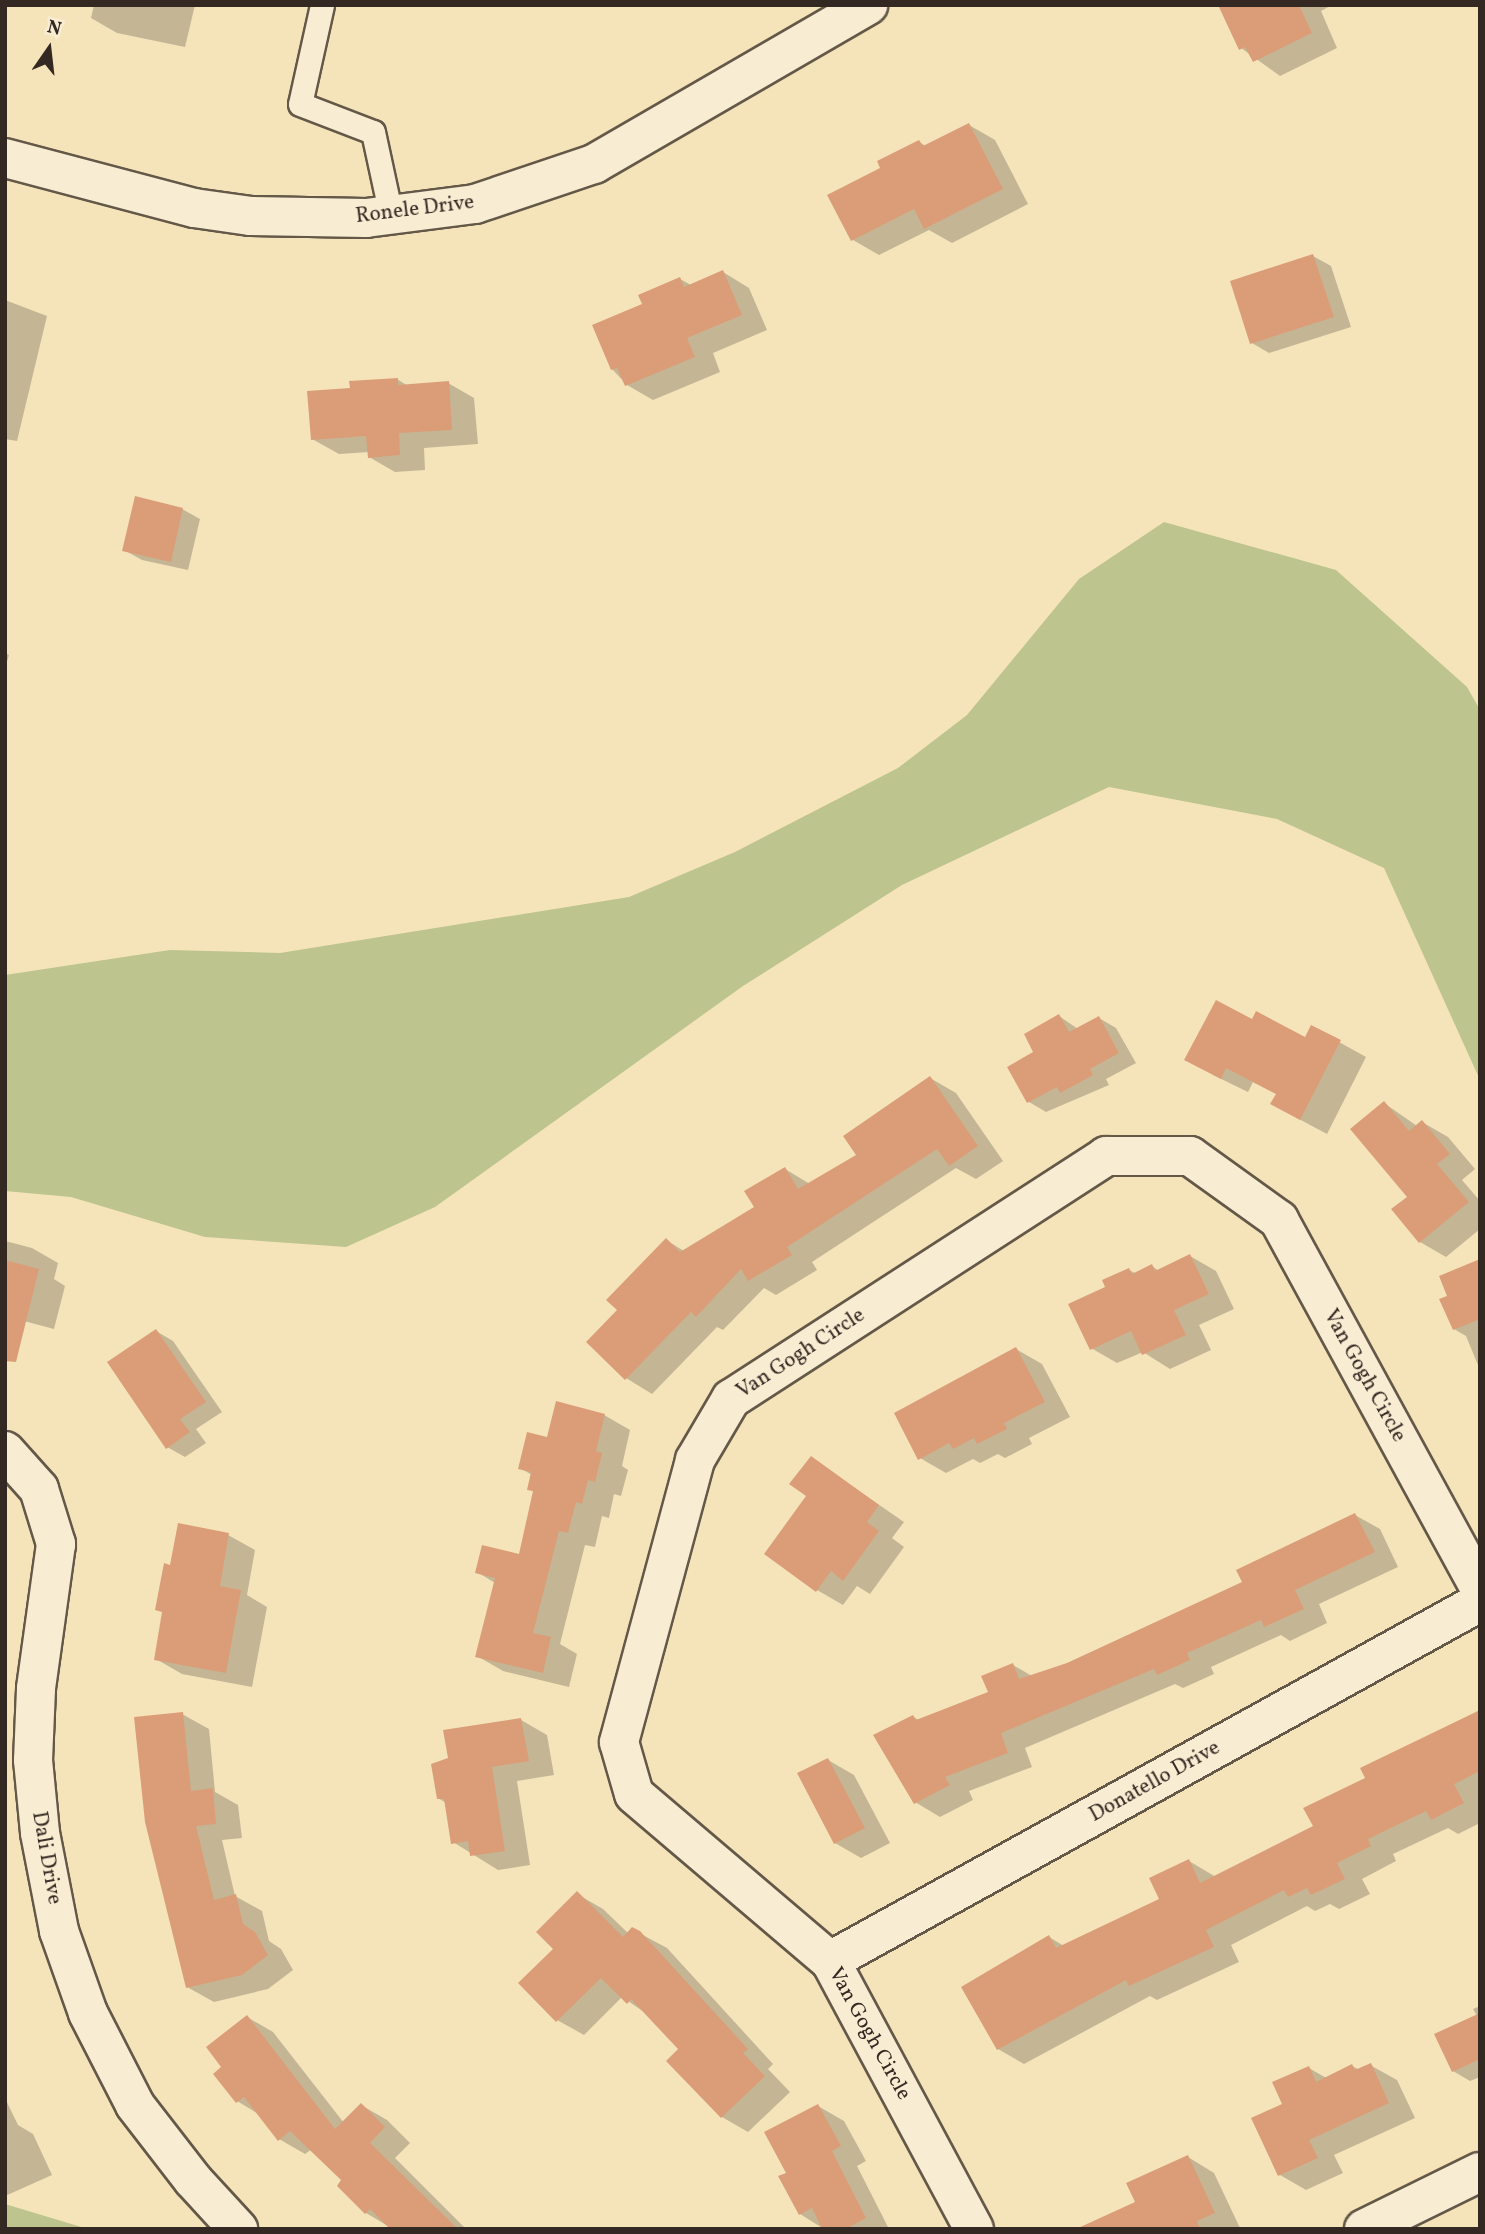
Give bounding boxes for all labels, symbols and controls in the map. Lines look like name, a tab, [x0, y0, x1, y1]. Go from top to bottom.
north arrow	[14, 14, 84, 84]
text: N	[44, 14, 64, 43]
street label: Ronele Drive	[354, 190, 476, 230]
street label: Van Gogh Circle	[732, 1303, 870, 1405]
street label: Van Gogh Circle	[1317, 1305, 1411, 1447]
street label: Donatello Drive	[1085, 1736, 1225, 1828]
street label: Dali Drive	[25, 1810, 67, 1906]
street label: Van Gogh Circle	[822, 1963, 916, 2105]

